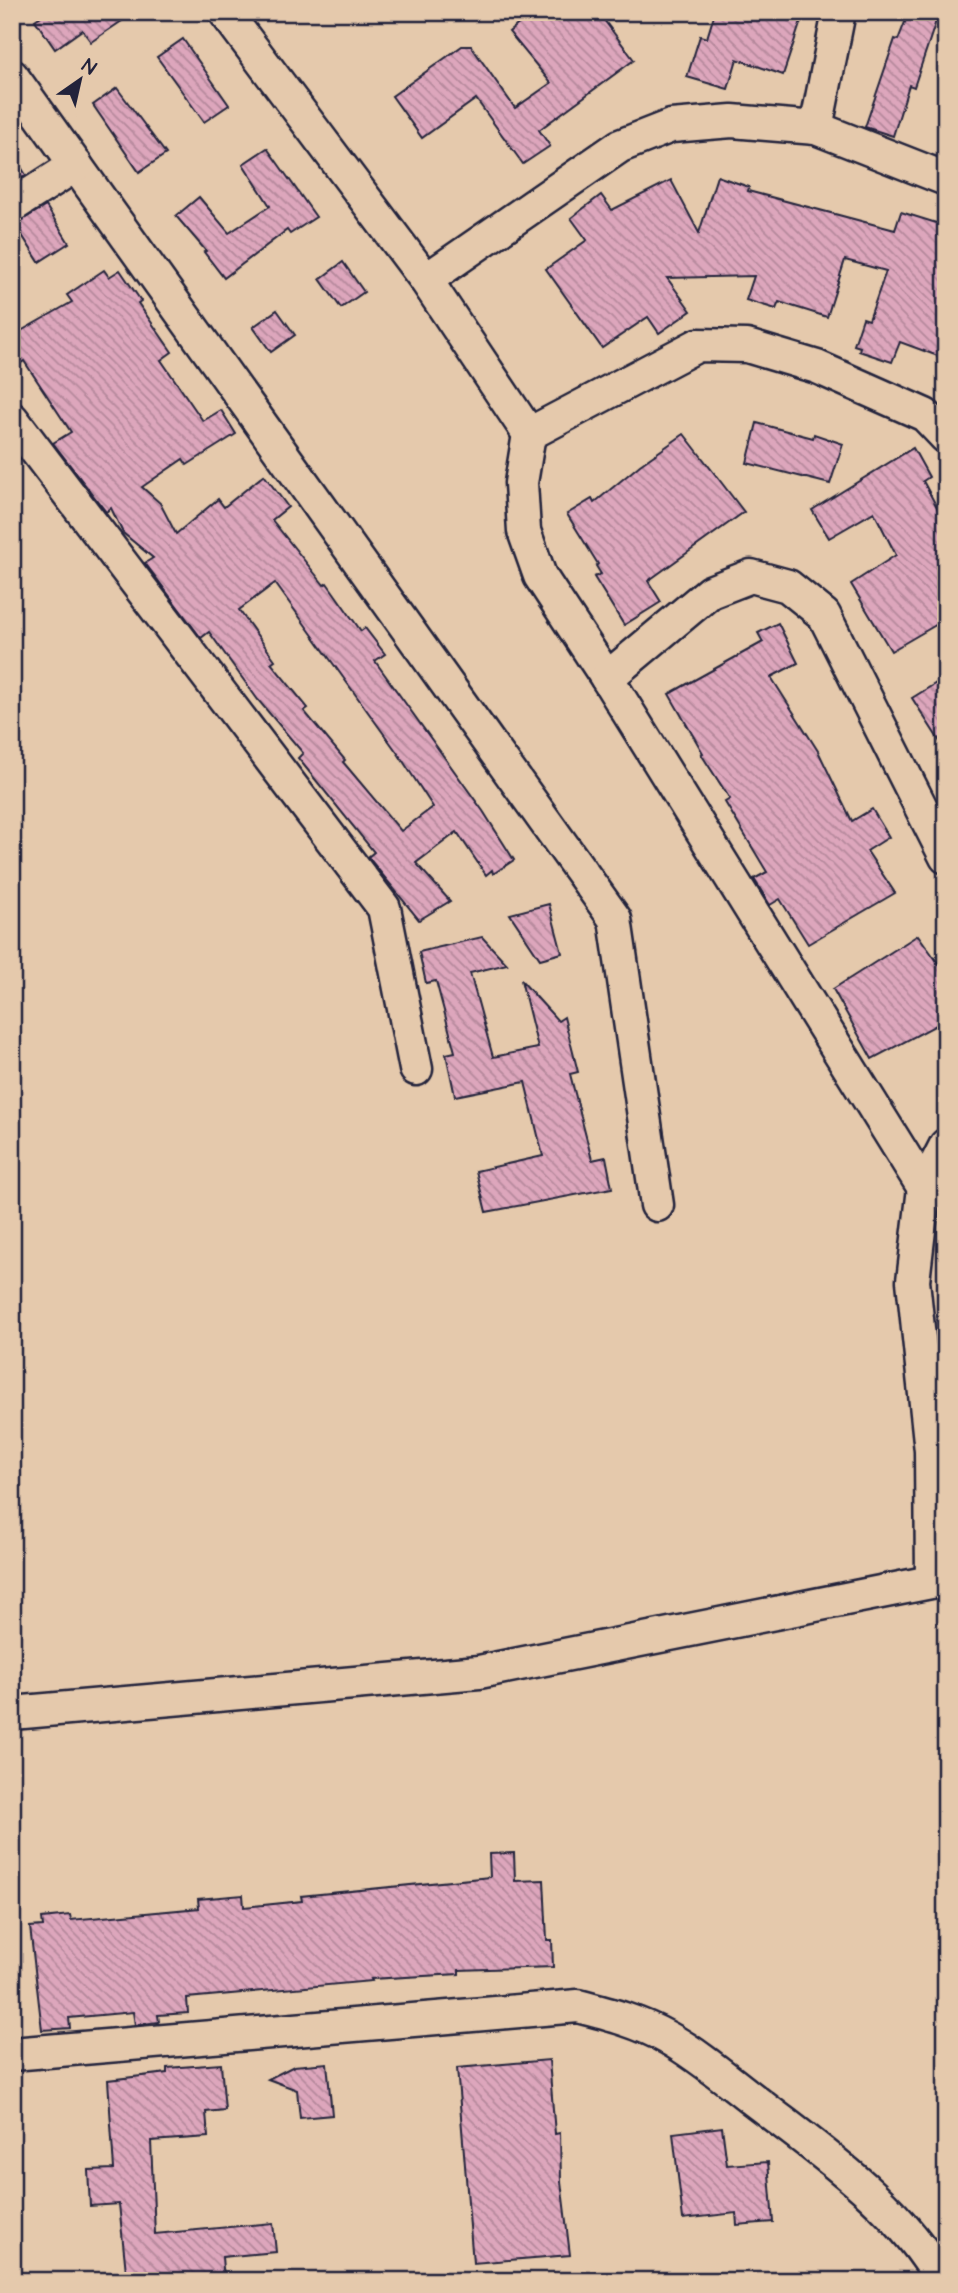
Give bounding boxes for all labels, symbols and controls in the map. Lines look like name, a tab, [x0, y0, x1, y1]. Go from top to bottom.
north arrow	[46, 46, 116, 116]
text: N	[76, 53, 101, 82]

